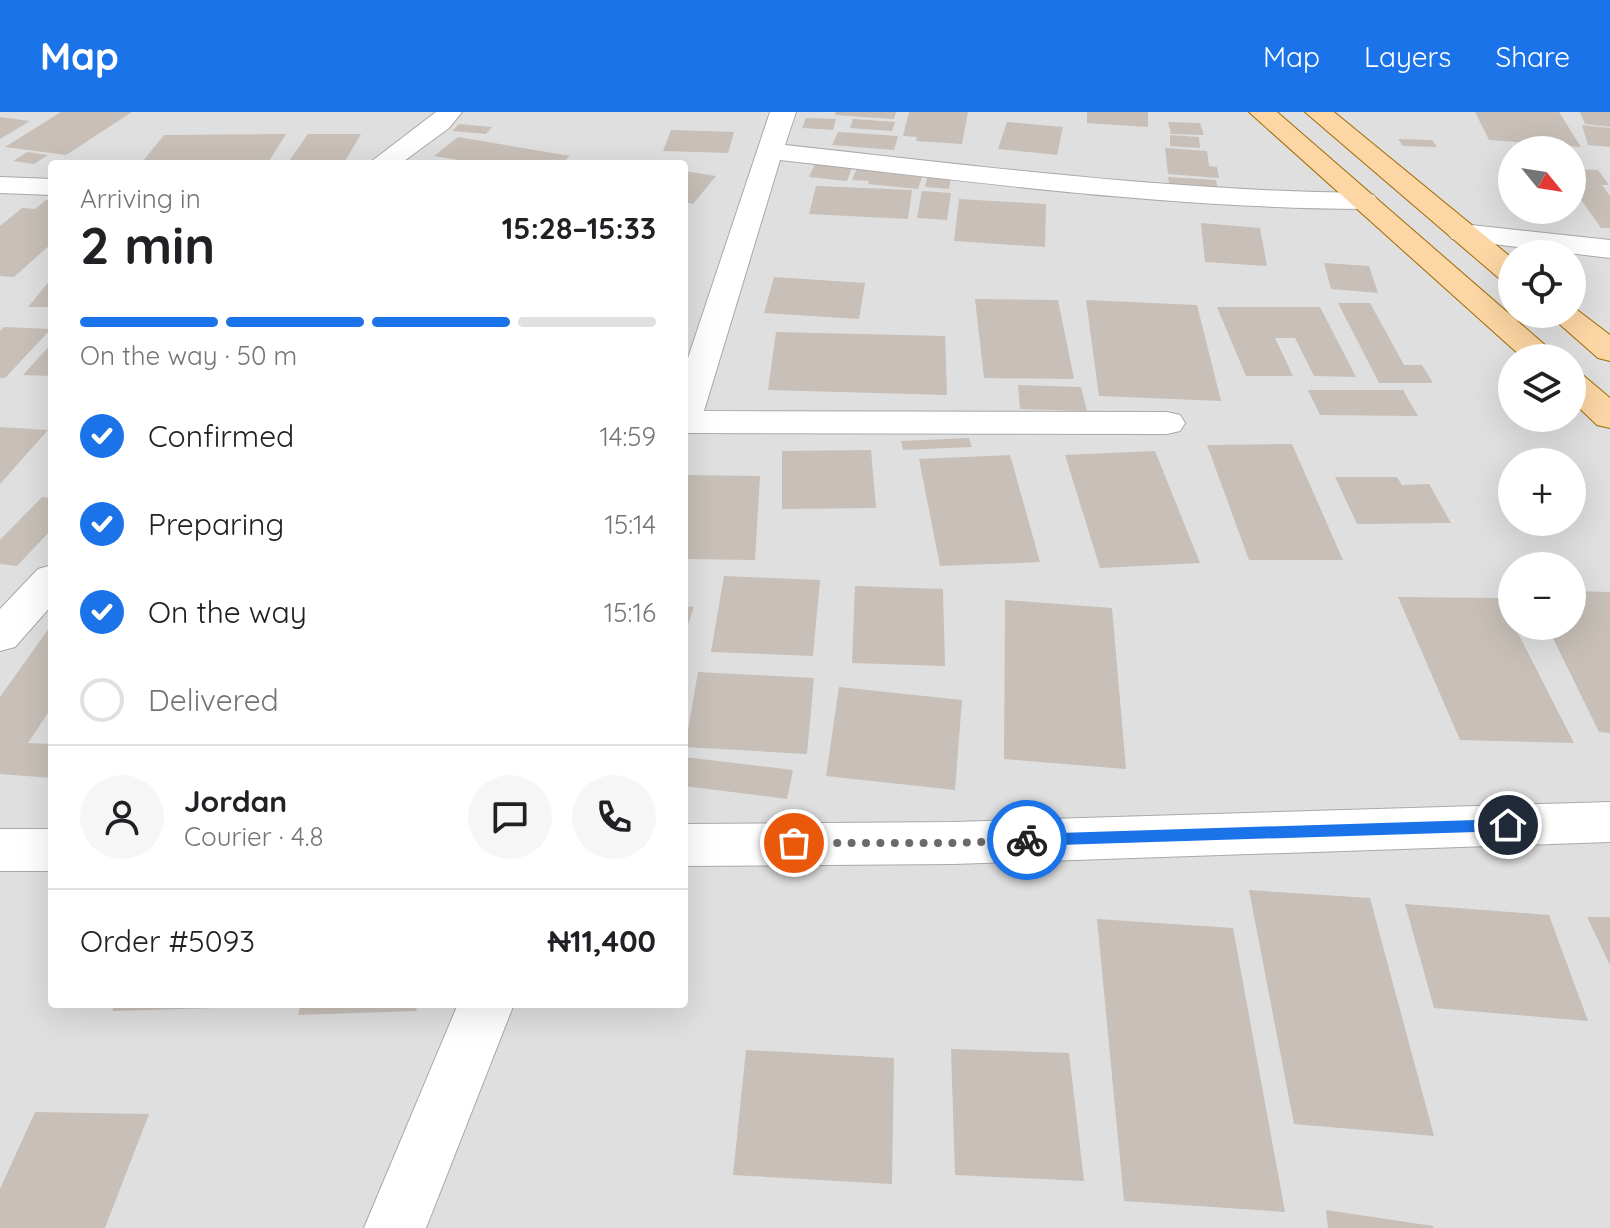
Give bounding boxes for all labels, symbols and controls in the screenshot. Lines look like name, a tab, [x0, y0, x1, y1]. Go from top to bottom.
text: Map	[40, 32, 119, 80]
text: Map	[1263, 39, 1320, 74]
text: Layers	[1364, 39, 1451, 74]
text: Share	[1495, 39, 1570, 74]
north arrow	[1498, 136, 1586, 224]
map controls	[1498, 136, 1586, 640]
text: Arriving in	[80, 182, 201, 215]
text: 15:28–15:33	[502, 209, 656, 247]
text: 2 min	[80, 212, 215, 277]
button: locate	[1498, 240, 1586, 328]
text: On the way · 50 m	[80, 339, 297, 372]
button: layers	[1498, 344, 1586, 432]
icon: check	[80, 414, 124, 458]
text: Confirmed	[148, 417, 294, 455]
text: 14:59	[600, 420, 656, 453]
button: +	[1498, 448, 1586, 536]
icon: check	[80, 502, 124, 546]
text: Preparing	[148, 505, 284, 543]
text: 15:14	[604, 508, 656, 541]
button: −	[1498, 552, 1586, 640]
icon: check	[80, 590, 124, 634]
text: On the way	[148, 593, 307, 631]
text: 15:16	[604, 596, 656, 629]
text: Delivered	[148, 681, 279, 719]
button: person	[80, 775, 164, 859]
button: chat	[468, 775, 552, 859]
button: phone	[572, 775, 656, 859]
text: Jordan	[184, 782, 287, 820]
pin	[1474, 791, 1542, 859]
courier	[987, 800, 1067, 880]
icon: home	[1486, 803, 1530, 847]
pin	[760, 809, 828, 877]
icon: bike	[1005, 818, 1049, 862]
text: Courier · 4.8	[184, 820, 323, 853]
icon: bag	[772, 821, 816, 865]
text: Order #5093	[80, 922, 255, 960]
text: ₦11,400	[548, 922, 656, 960]

